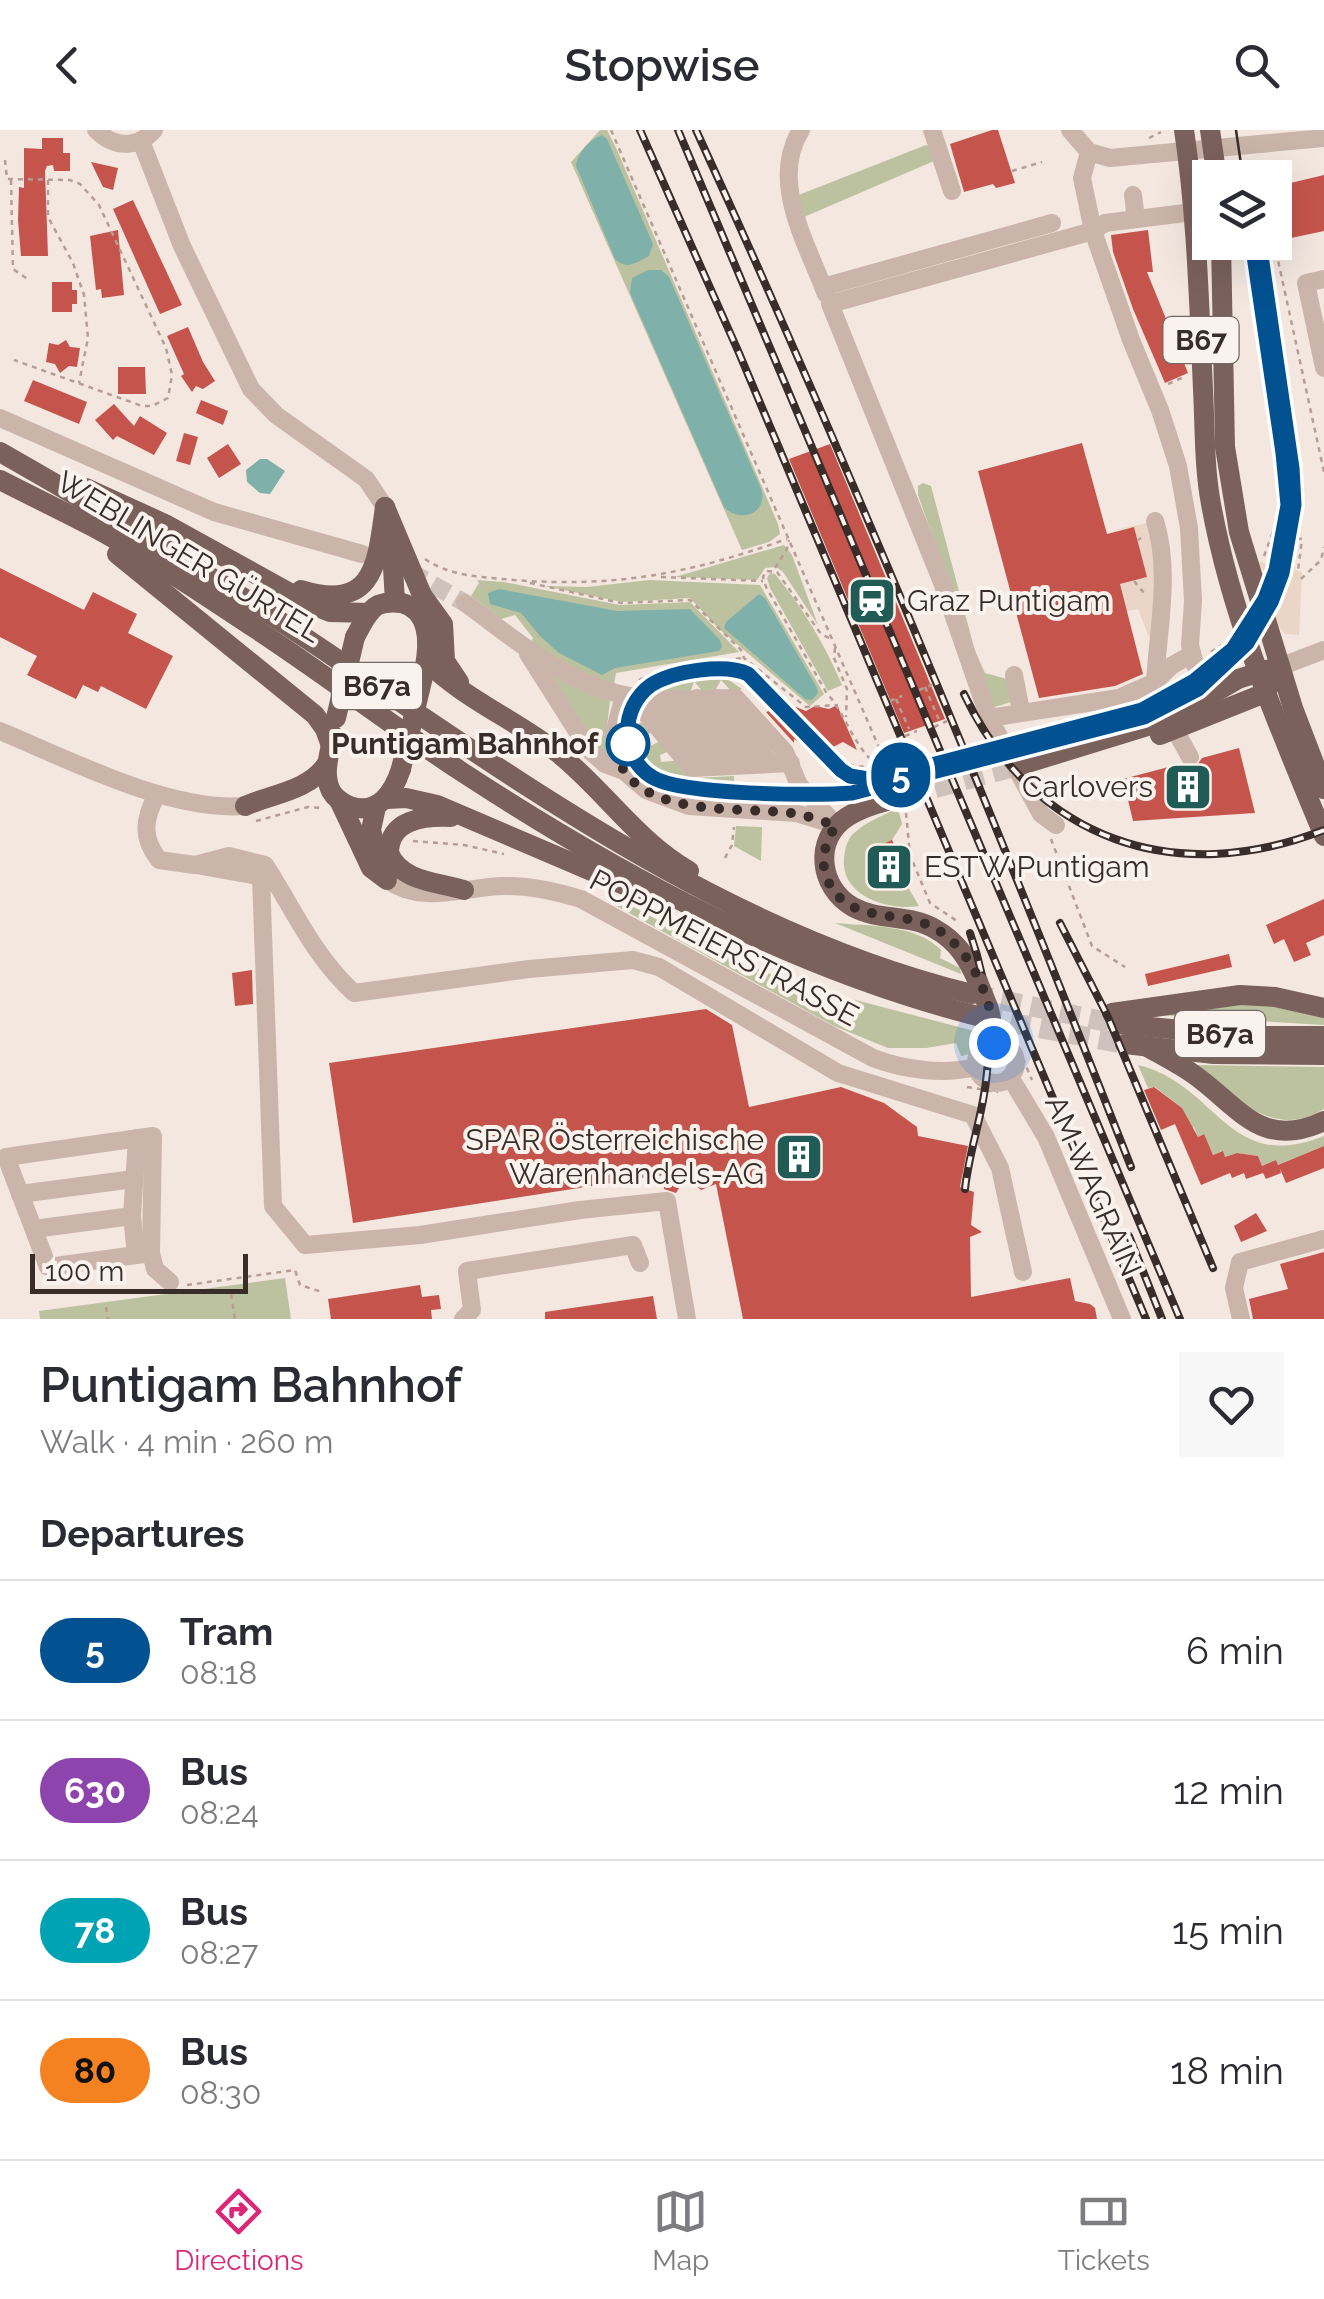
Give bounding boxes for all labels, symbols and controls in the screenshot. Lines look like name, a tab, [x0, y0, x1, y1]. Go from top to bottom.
icon: back	[40, 38, 95, 93]
icon: search	[1229, 38, 1284, 93]
text: Stopwise	[565, 39, 759, 92]
map controls	[1192, 160, 1292, 260]
button: layers	[1192, 160, 1292, 260]
road number: B67	[1164, 317, 1238, 363]
street label: WEBLINGER GÜRTEL	[51, 464, 328, 650]
station icon: Graz Puntigam	[846, 575, 898, 627]
place label: Graz Puntigam	[907, 583, 1111, 618]
road number: B67a	[332, 663, 422, 709]
marker: Puntigam Bahnhof	[607, 723, 649, 765]
place label: Puntigam Bahnhof	[331, 726, 599, 761]
line badge: 5	[868, 742, 934, 808]
text: 5	[891, 755, 911, 796]
building icon: Carlovers	[1162, 761, 1214, 813]
place label: Carlovers	[1022, 769, 1153, 804]
building icon: ESTW Puntigam	[863, 841, 915, 893]
place label: ESTW Puntigam	[924, 849, 1149, 884]
street label: POPPMEIERSTRASSE	[584, 862, 864, 1033]
road number: B67a	[1175, 1011, 1265, 1057]
your location	[969, 1018, 1019, 1068]
street label: AM WAGRAIN	[1038, 1090, 1149, 1282]
place label: SPAR Österreichische Warenhandels-AG	[465, 1122, 764, 1191]
building icon: SPAR Österreichische Warenhandels-AG	[773, 1131, 825, 1183]
scale bar	[30, 1249, 248, 1294]
text: 100 m	[45, 1255, 124, 1288]
button: heart	[1179, 1352, 1284, 1457]
text: Puntigam Bahnhof	[40, 1357, 462, 1413]
text: Walk · 4 min · 260 m	[40, 1423, 333, 1460]
text: Departures	[40, 1511, 245, 1556]
text: Tram	[180, 1609, 273, 1654]
text: 6 min	[1186, 1628, 1284, 1673]
text: 5	[85, 1630, 105, 1671]
text: 08:18	[180, 1654, 257, 1691]
text: Bus	[180, 1749, 248, 1794]
text: 12 min	[1173, 1768, 1284, 1813]
text: 630	[64, 1770, 126, 1811]
text: 08:24	[180, 1794, 259, 1831]
text: Bus	[180, 1889, 248, 1934]
text: 15 min	[1172, 1908, 1284, 1953]
text: 78	[75, 1910, 115, 1951]
text: 08:27	[180, 1934, 258, 1971]
text: Bus	[180, 2029, 248, 2074]
text: 18 min	[1170, 2048, 1284, 2093]
text: 80	[74, 2050, 116, 2091]
text: 08:30	[180, 2074, 261, 2111]
tab: Directions	[174, 2184, 304, 2277]
tab: Map	[652, 2184, 709, 2277]
tab: Tickets	[1058, 2184, 1150, 2277]

